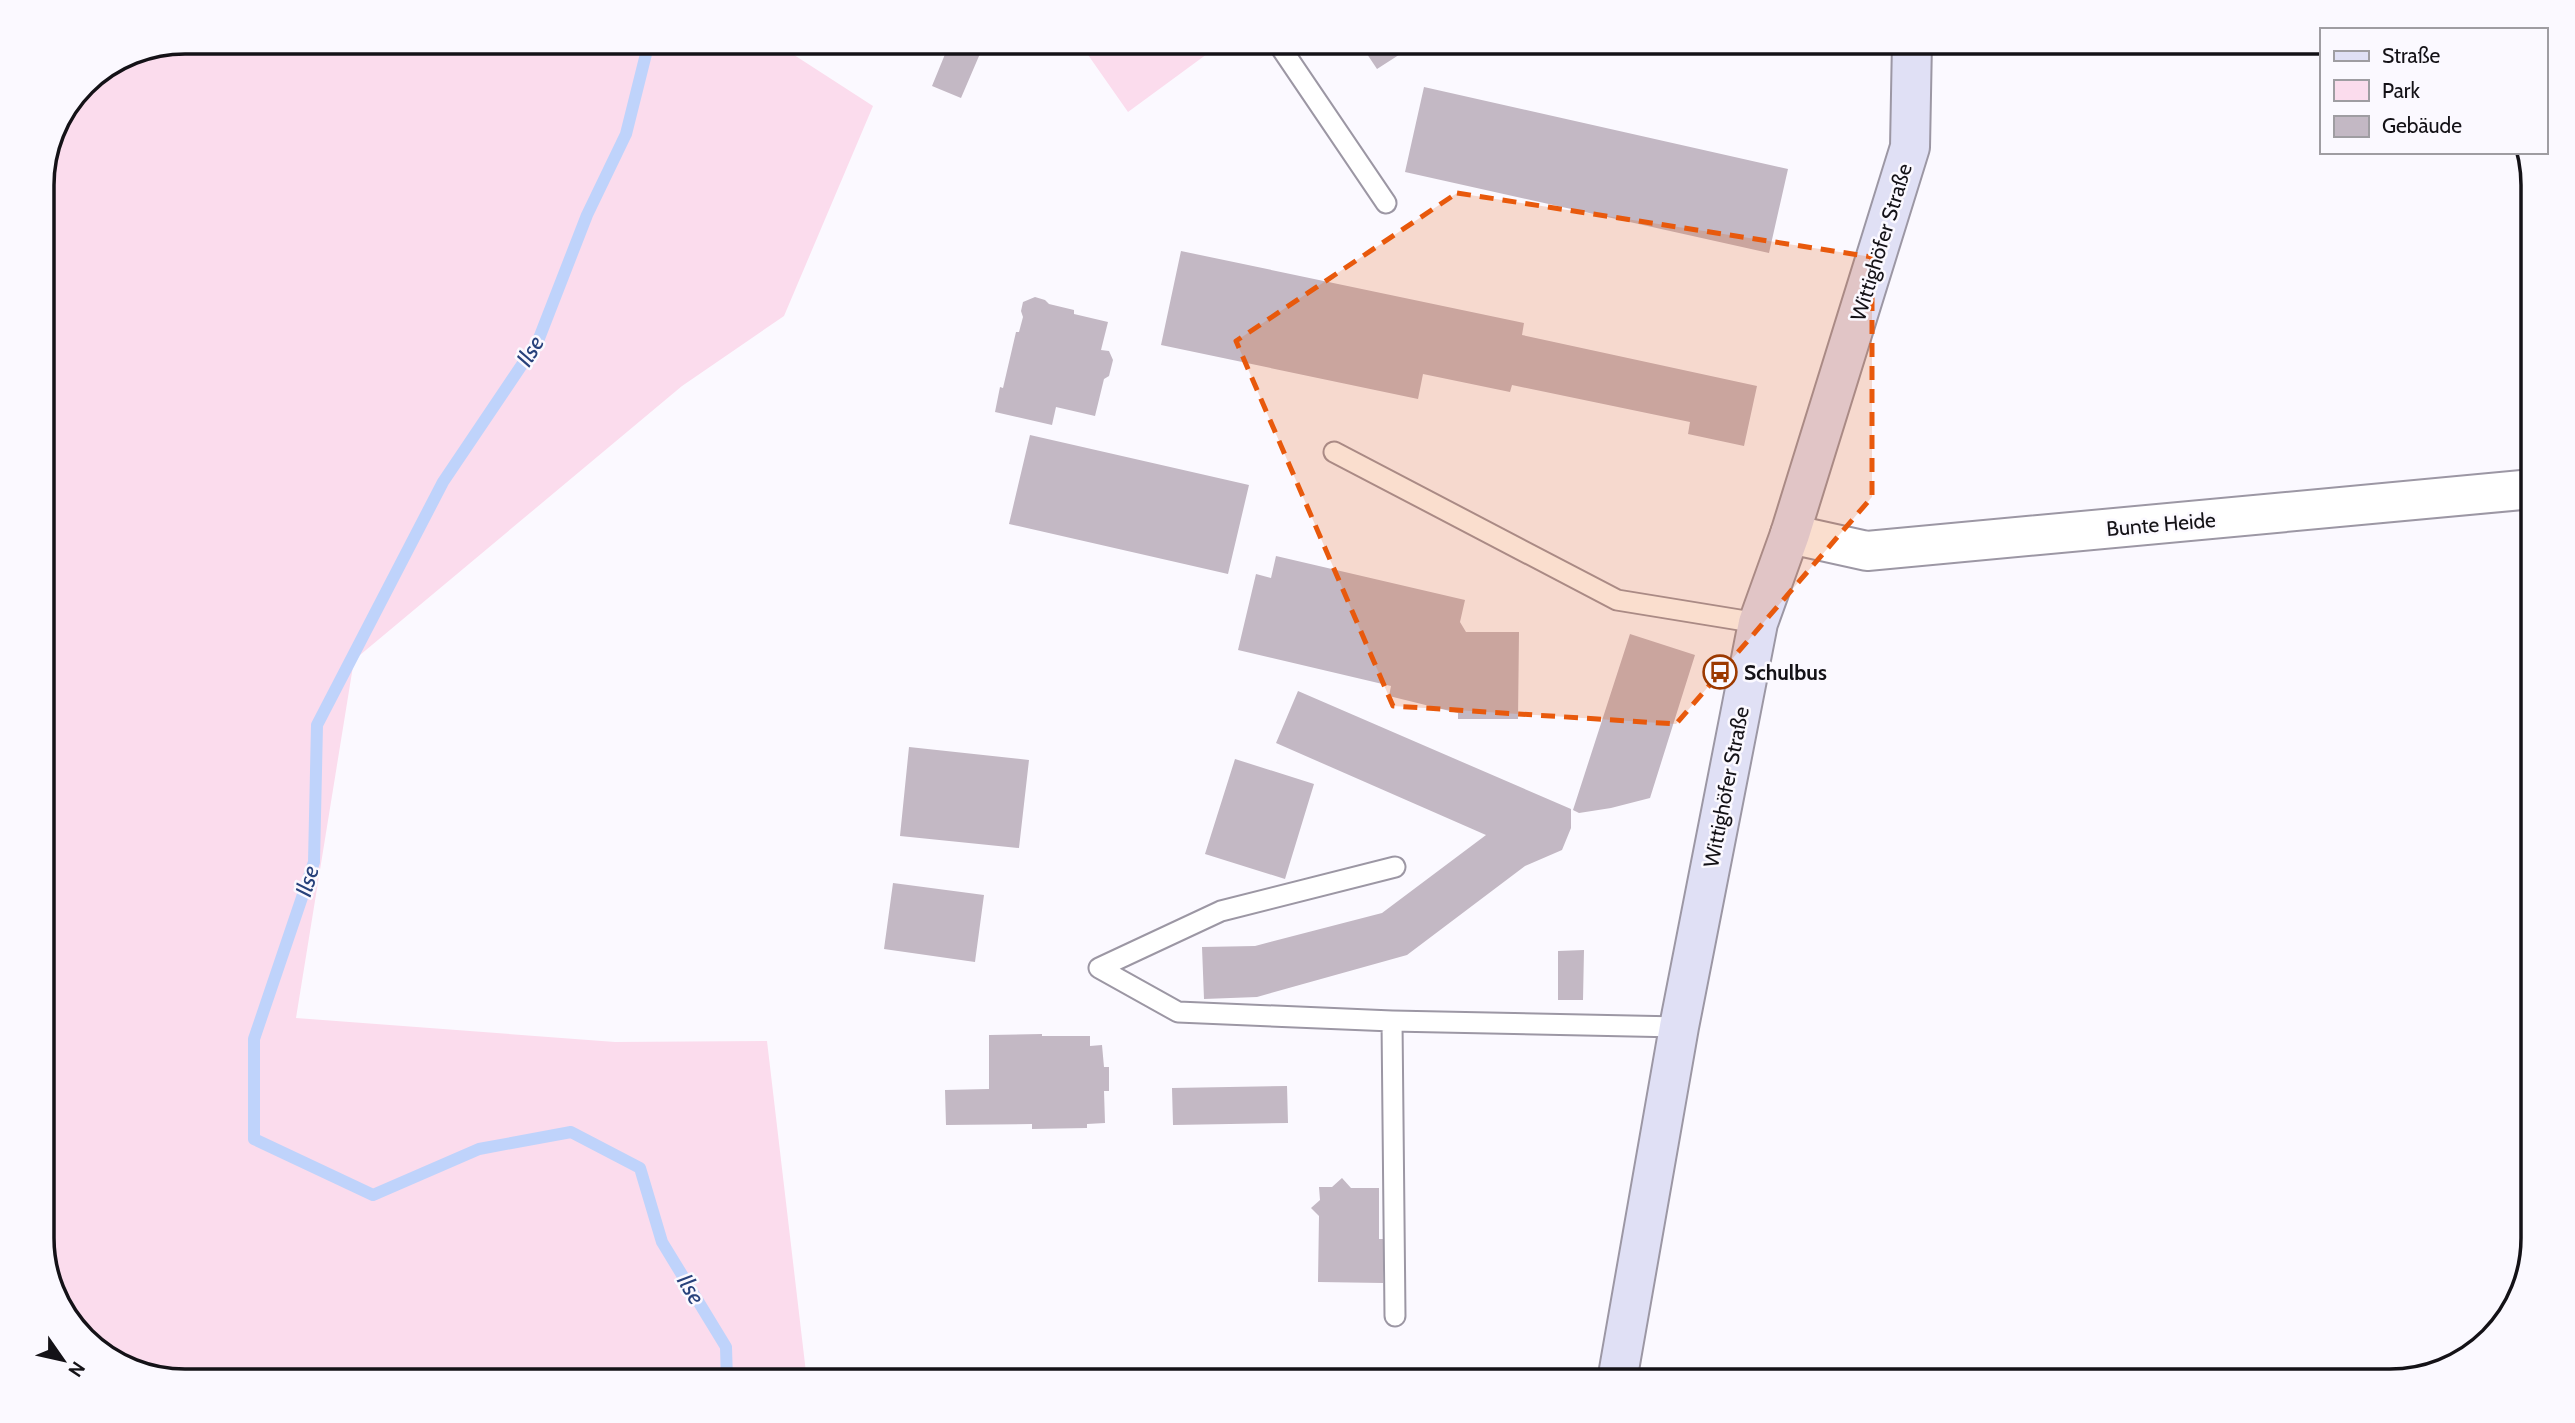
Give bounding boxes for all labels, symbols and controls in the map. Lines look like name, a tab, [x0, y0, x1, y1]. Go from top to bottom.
legend	[2320, 28, 2547, 154]
text: Straße	[2382, 43, 2441, 68]
text: Park	[2382, 78, 2420, 103]
text: Gebäude	[2382, 113, 2462, 138]
street label: Wittighöfer Straße	[1845, 160, 1917, 324]
water label: Ilse	[510, 331, 550, 371]
street label: Bunte Heide	[2105, 507, 2217, 541]
bus stop icon: Schulbus	[1701, 653, 1739, 691]
place label: Schulbus	[1744, 660, 1827, 685]
street label: Wittighöfer Straße	[1698, 704, 1754, 870]
water label: Ilse	[289, 862, 325, 900]
water label: Ilse	[671, 1269, 711, 1309]
north arrow	[28, 1325, 98, 1395]
text: N	[63, 1357, 90, 1381]

